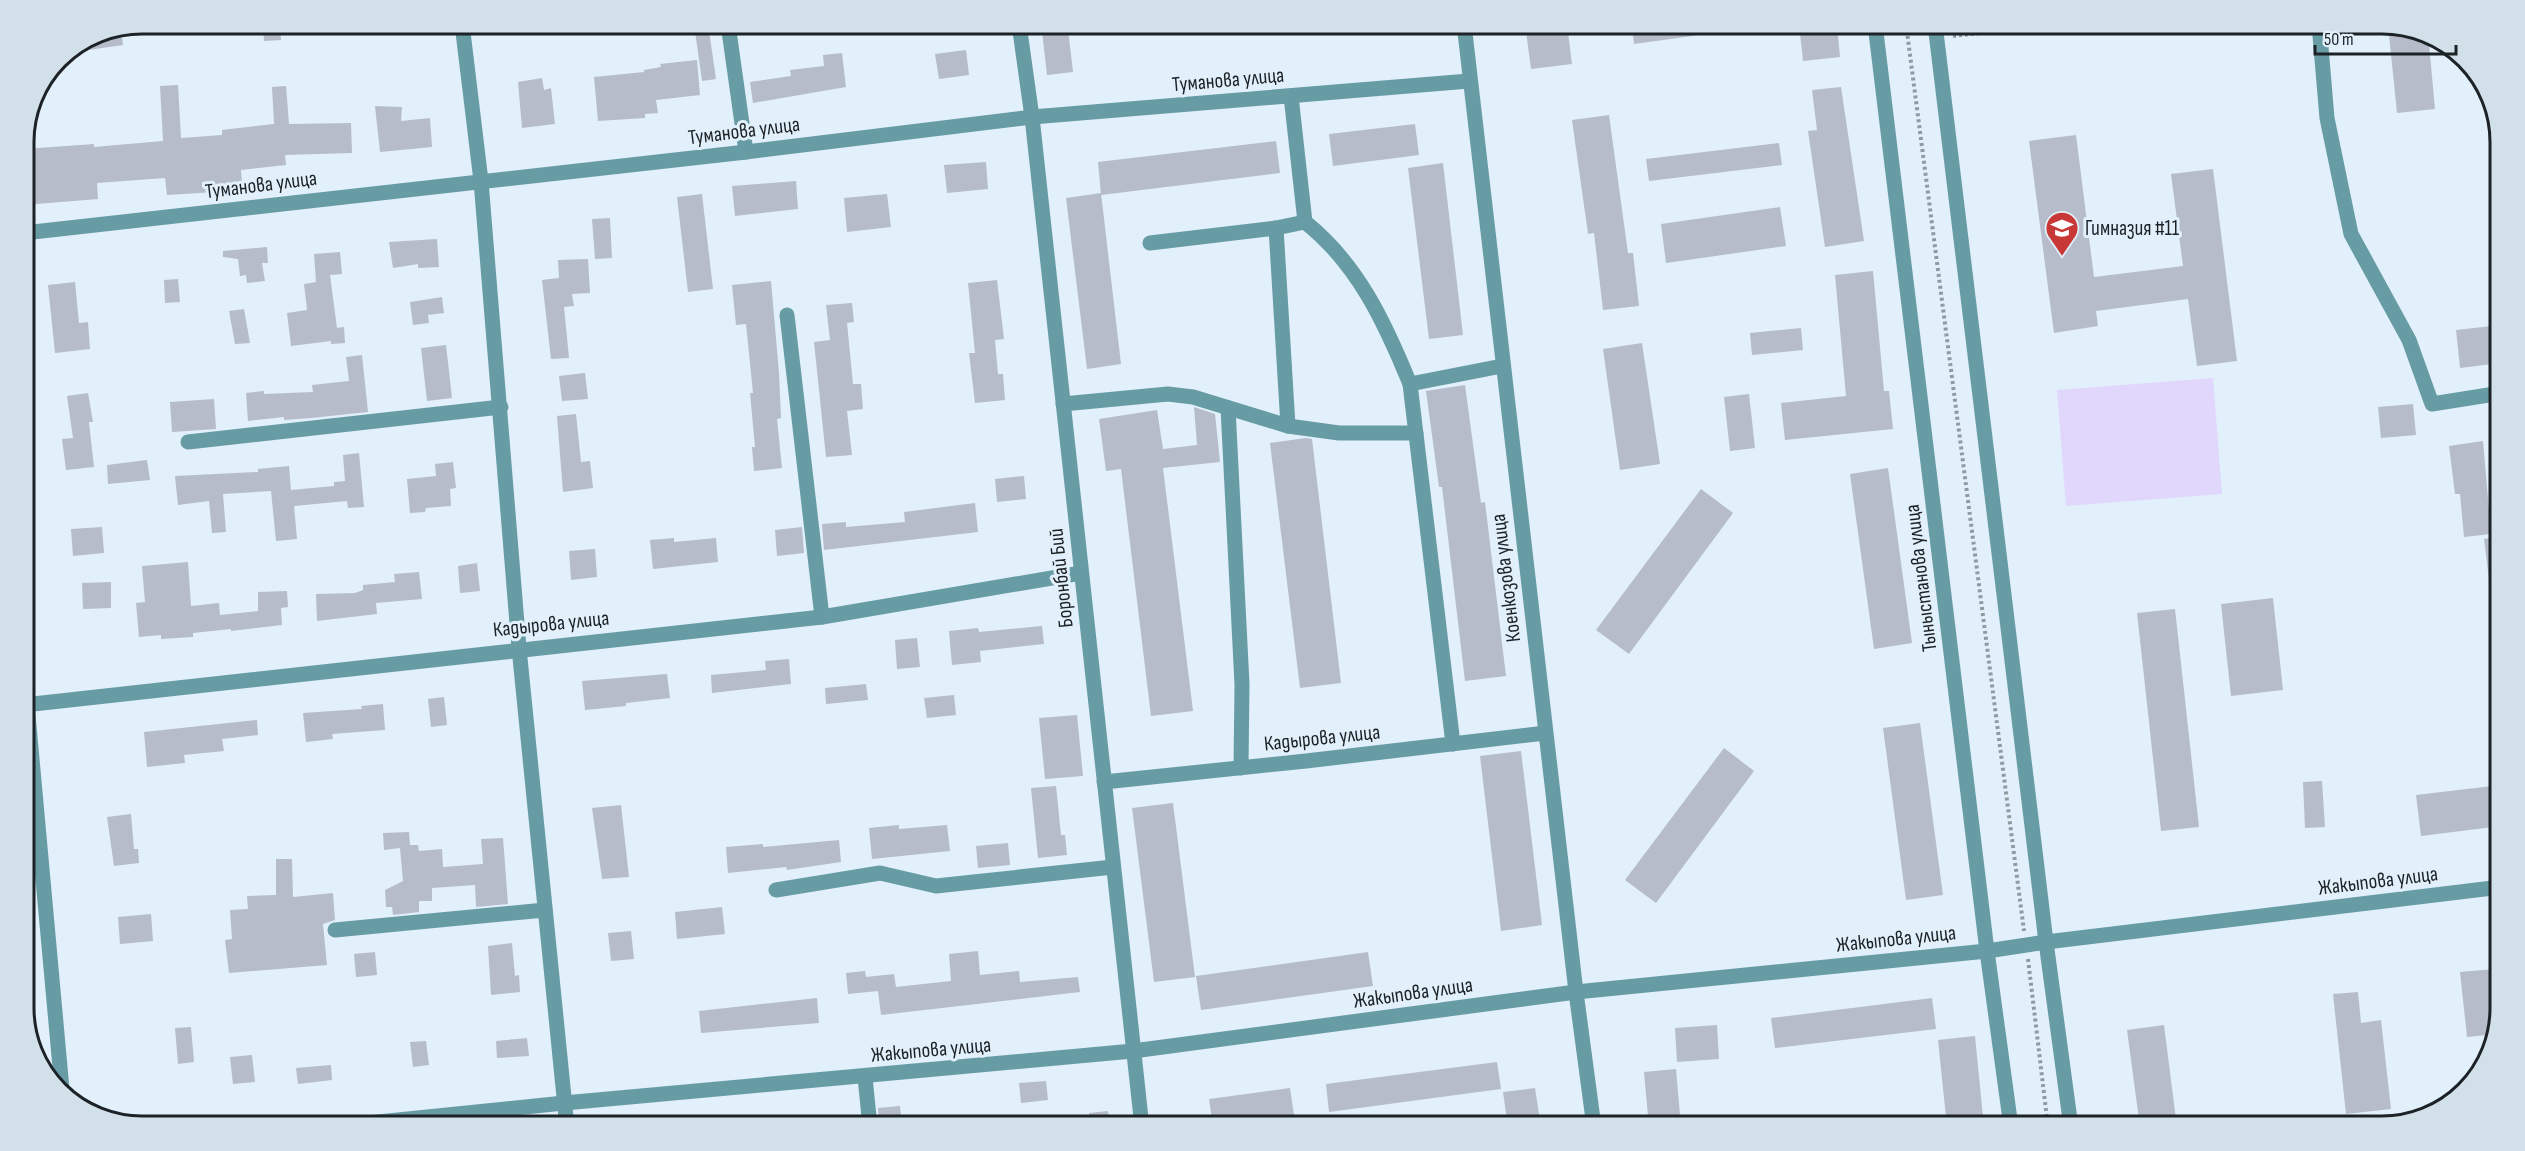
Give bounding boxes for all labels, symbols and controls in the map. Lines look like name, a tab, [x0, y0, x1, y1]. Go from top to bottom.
scale bar	[2315, 18, 2456, 56]
text: 50 m	[2324, 29, 2354, 50]
street label: Туманова улица	[1171, 63, 1285, 97]
street label: Туманова улица	[687, 112, 801, 150]
street label: Туманова улица	[204, 166, 318, 204]
school or university icon: Гимназия #11	[2044, 210, 2080, 257]
place label: Гимназия #11	[2085, 216, 2180, 241]
street label: Тыныстанова улица	[1900, 503, 1942, 653]
street label: Коенкозова улица	[1486, 512, 1526, 644]
street label: Боронбай Бий	[1043, 527, 1079, 629]
street label: Кадырова улица	[492, 605, 610, 643]
street label: Кадырова улица	[1263, 719, 1381, 757]
street label: Жакыпова улица	[2317, 861, 2439, 901]
street label: Жакыпова улица	[1835, 920, 1957, 958]
street label: Жакыпова улица	[1352, 972, 1474, 1014]
street label: Жакыпова улица	[870, 1032, 992, 1068]

